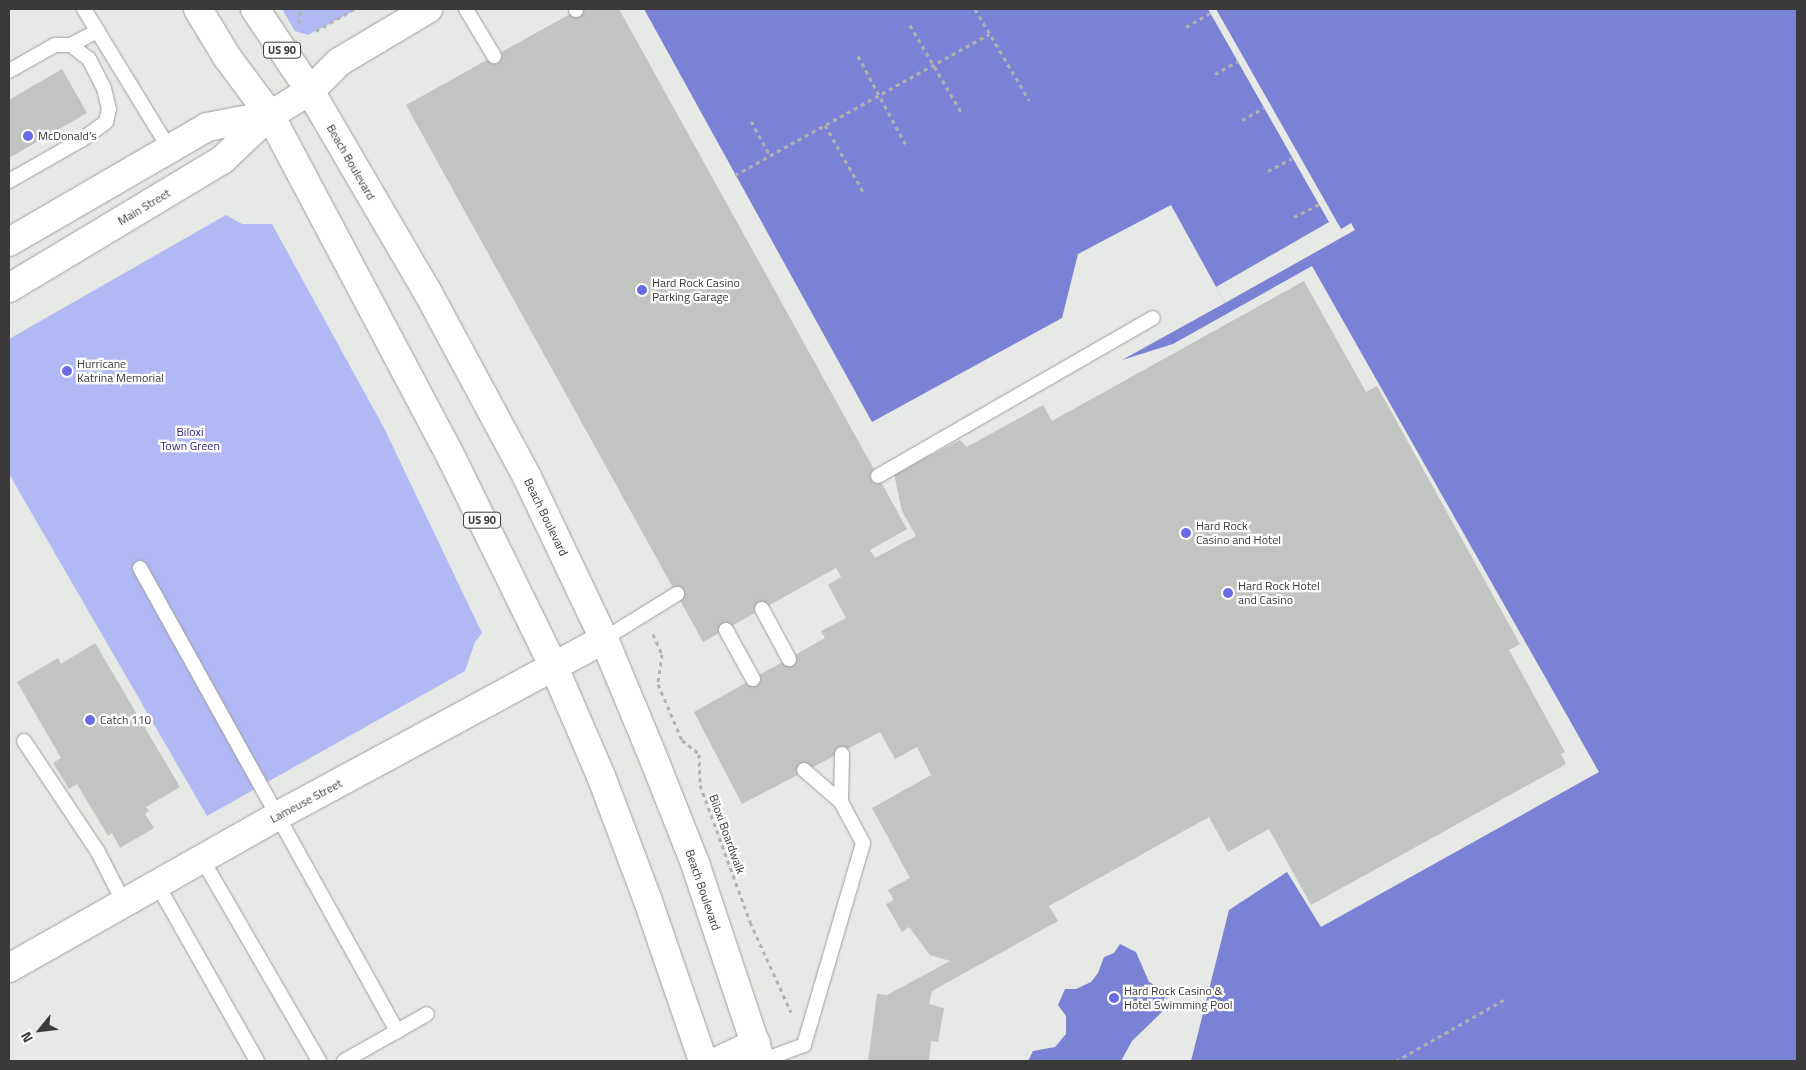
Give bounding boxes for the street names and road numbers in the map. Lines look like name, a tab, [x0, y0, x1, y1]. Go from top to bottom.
road number: US 90	[262, 42, 302, 58]
street label: Beach Boulevard	[324, 122, 378, 202]
street label: Main Street	[115, 186, 173, 228]
street label: Beach Boulevard	[521, 476, 571, 558]
road number: US 90	[462, 512, 502, 528]
street label: Lameuse Street	[268, 776, 344, 826]
street label: Biloxi Boardwalk	[706, 792, 748, 876]
street label: Beach Boulevard	[682, 848, 724, 932]

